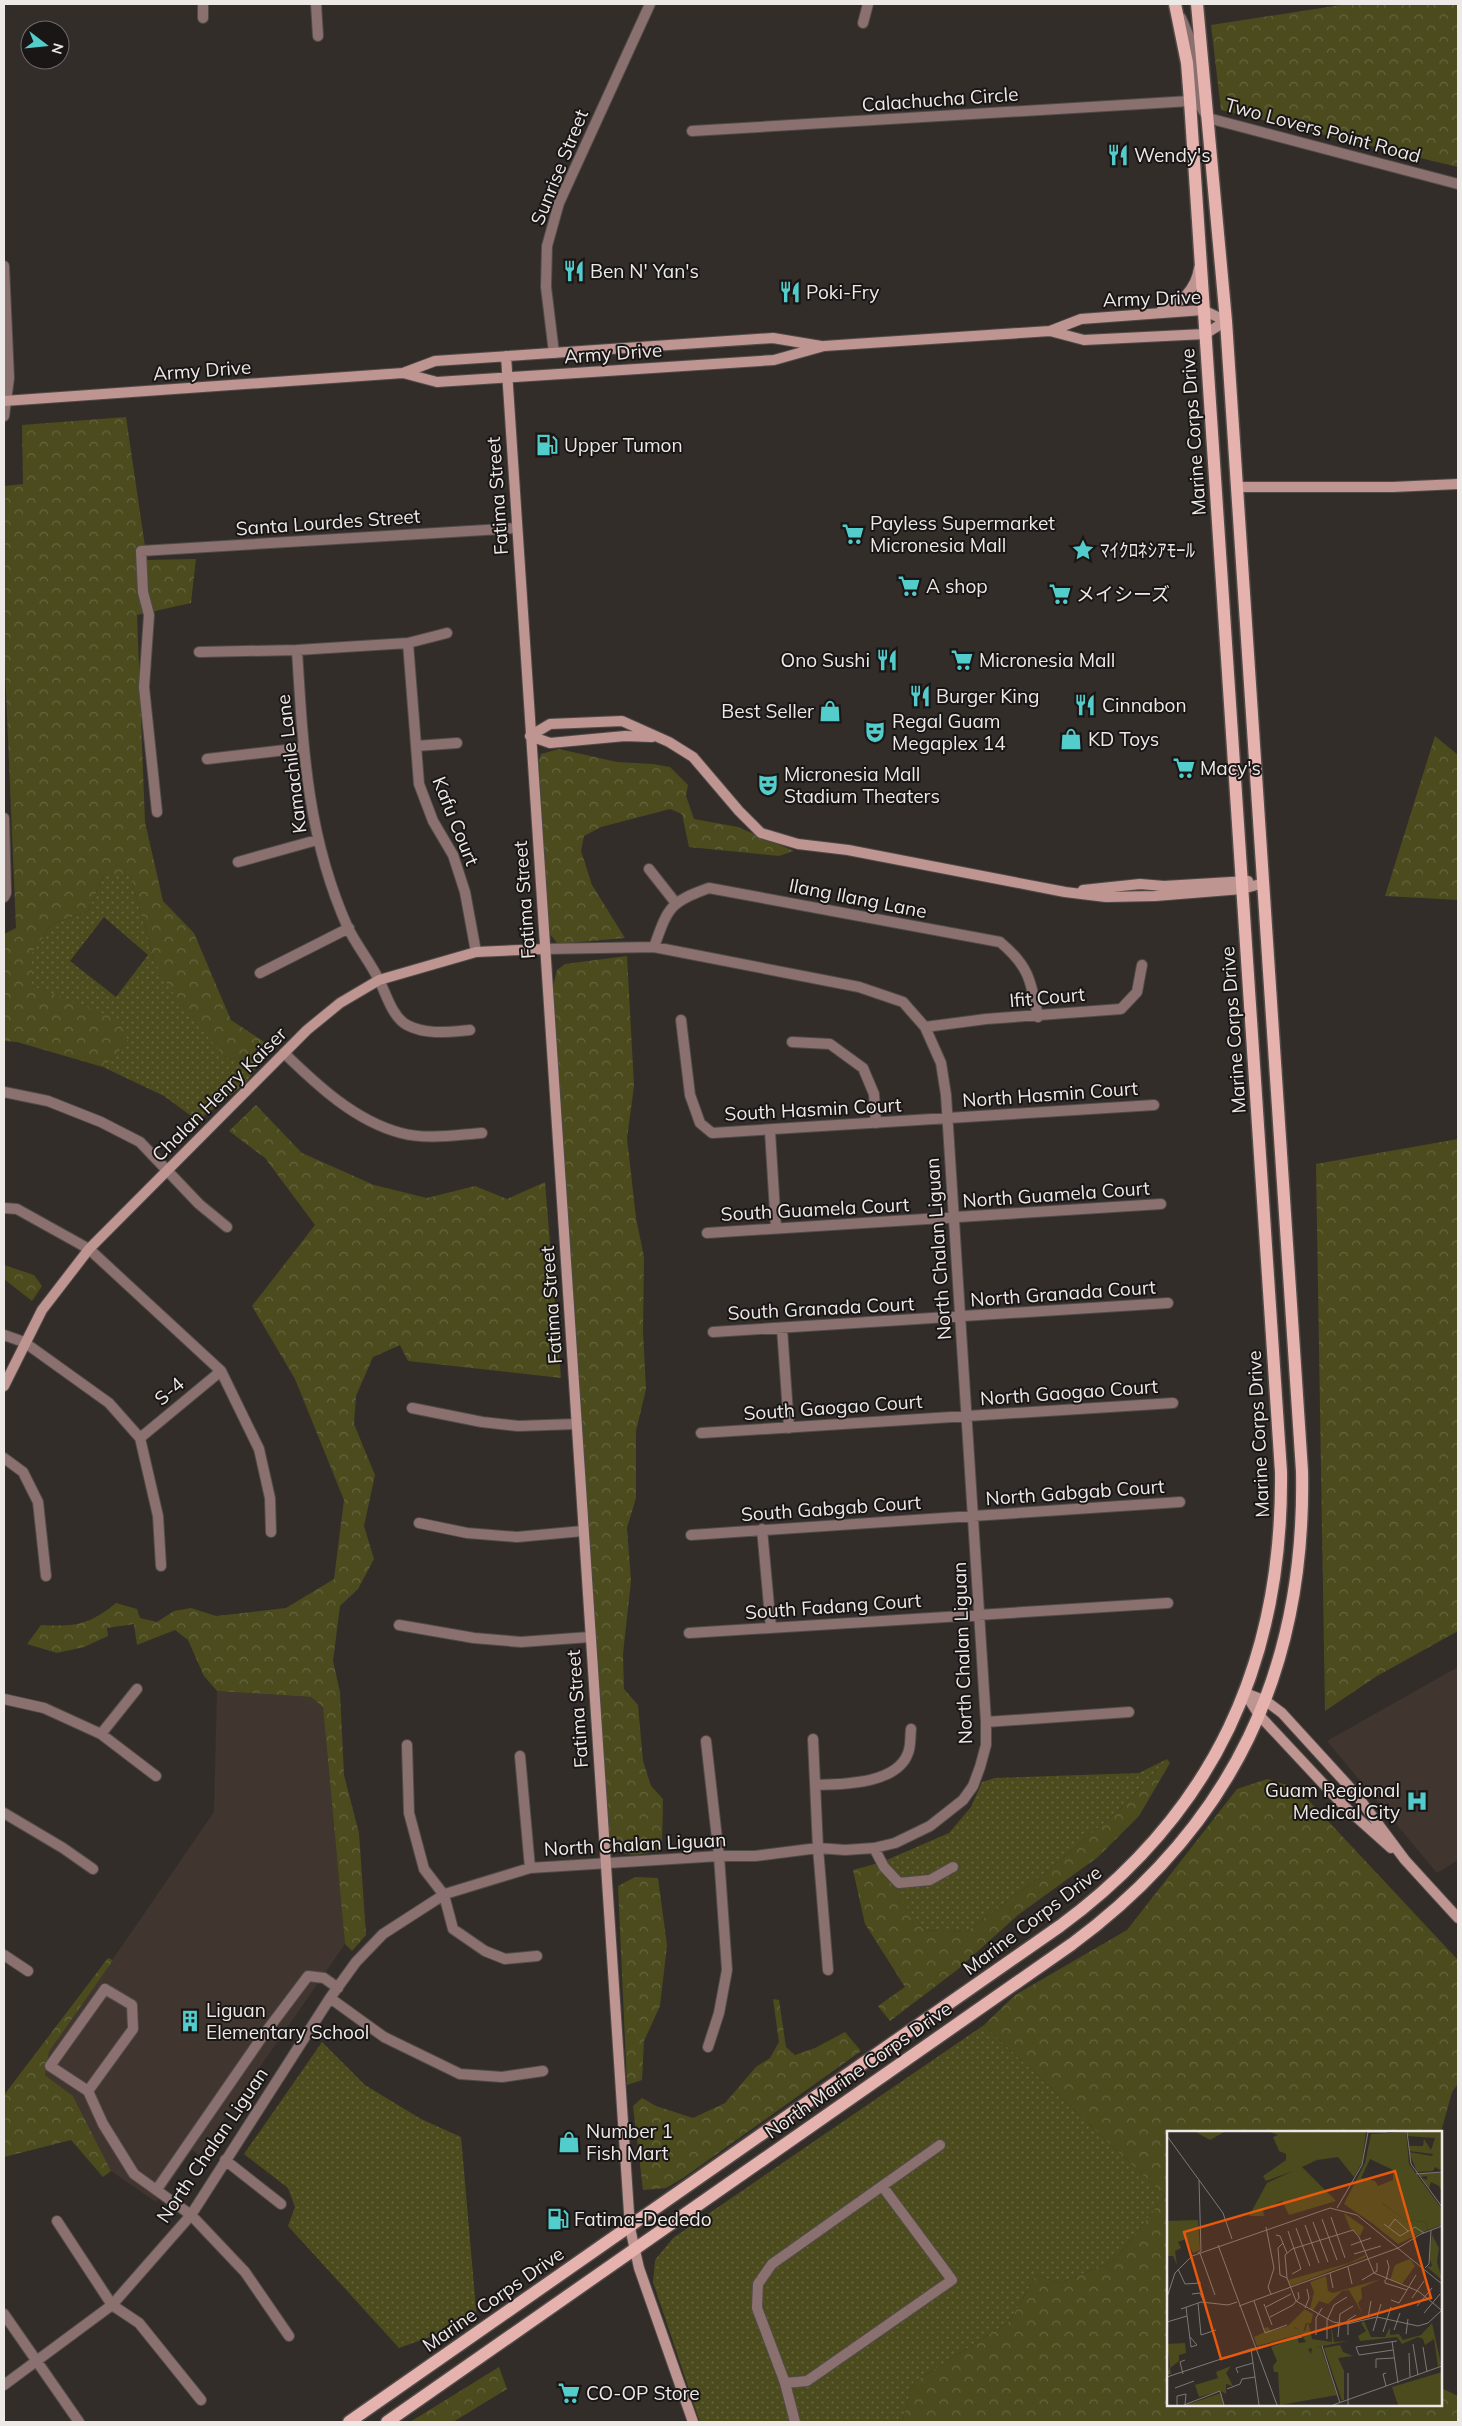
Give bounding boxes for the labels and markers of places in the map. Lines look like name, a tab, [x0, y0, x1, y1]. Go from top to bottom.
restaurant icon: Wendy's	[1105, 142, 1131, 168]
place label: Wendy's	[1134, 143, 1211, 167]
restaurant icon: Ben N' Yan's	[561, 258, 587, 284]
place label: Ben N' Yan's	[590, 259, 699, 283]
restaurant icon: Poki-Fry	[777, 279, 803, 305]
place label: Poki-Fry	[806, 280, 879, 304]
fuel station icon: Upper Tumon	[534, 432, 560, 458]
place label: Upper Tumon	[564, 433, 683, 457]
place label: Payless Supermarket Micronesia Mall	[870, 511, 1055, 557]
supermarket icon: Payless Supermarket Micronesia Mall	[840, 521, 866, 547]
place icon: ﾏｲｸﾛﾈｼｱﾓｰﾙ	[1070, 537, 1096, 563]
place label: ﾏｲｸﾛﾈｼｱﾓｰﾙ	[1100, 538, 1196, 562]
supermarket icon: A shop	[896, 573, 922, 599]
place label: A shop	[926, 574, 988, 598]
supermarket icon: メイシーズ	[1047, 581, 1073, 607]
place label: メイシーズ	[1076, 582, 1170, 606]
restaurant icon: Ono Sushi	[874, 647, 900, 673]
supermarket icon: Micronesia Mall	[949, 647, 975, 673]
place label: Ono Sushi	[781, 648, 870, 672]
place label: Micronesia Mall	[979, 648, 1115, 672]
restaurant icon: Burger King	[907, 683, 933, 709]
place label: Burger King	[936, 684, 1039, 708]
restaurant icon: Cinnabon	[1072, 692, 1098, 718]
place label: Cinnabon	[1102, 693, 1187, 717]
shop icon: Best Seller	[817, 698, 843, 724]
place label: Best Seller	[721, 699, 814, 723]
place label: Regal Guam Megaplex 14	[892, 709, 1006, 755]
theatre icon: Regal Guam Megaplex 14	[862, 719, 888, 745]
shop icon: KD Toys	[1058, 726, 1084, 752]
place label: KD Toys	[1088, 727, 1159, 751]
supermarket icon: Macy's	[1171, 755, 1197, 781]
place label: Macy's	[1200, 756, 1261, 780]
place label: Micronesia Mall Stadium Theaters	[784, 762, 940, 808]
theatre icon: Micronesia Mall Stadium Theaters	[755, 772, 781, 798]
place label: Guam Regional Medical City	[1265, 1778, 1400, 1824]
hospital icon: Guam Regional Medical City	[1404, 1788, 1430, 1814]
place label: Liguan Elementary School	[206, 1998, 369, 2044]
building icon: Liguan Elementary School	[177, 2008, 203, 2034]
place label: Number 1 Fish Mart	[586, 2119, 673, 2165]
shop icon: Number 1 Fish Mart	[556, 2129, 582, 2155]
fuel station icon: Fatima-Dededo	[545, 2206, 571, 2232]
place label: Fatima-Dededo	[574, 2207, 712, 2231]
supermarket icon: CO-OP Store	[556, 2380, 582, 2406]
place label: CO-OP Store	[586, 2381, 700, 2405]

